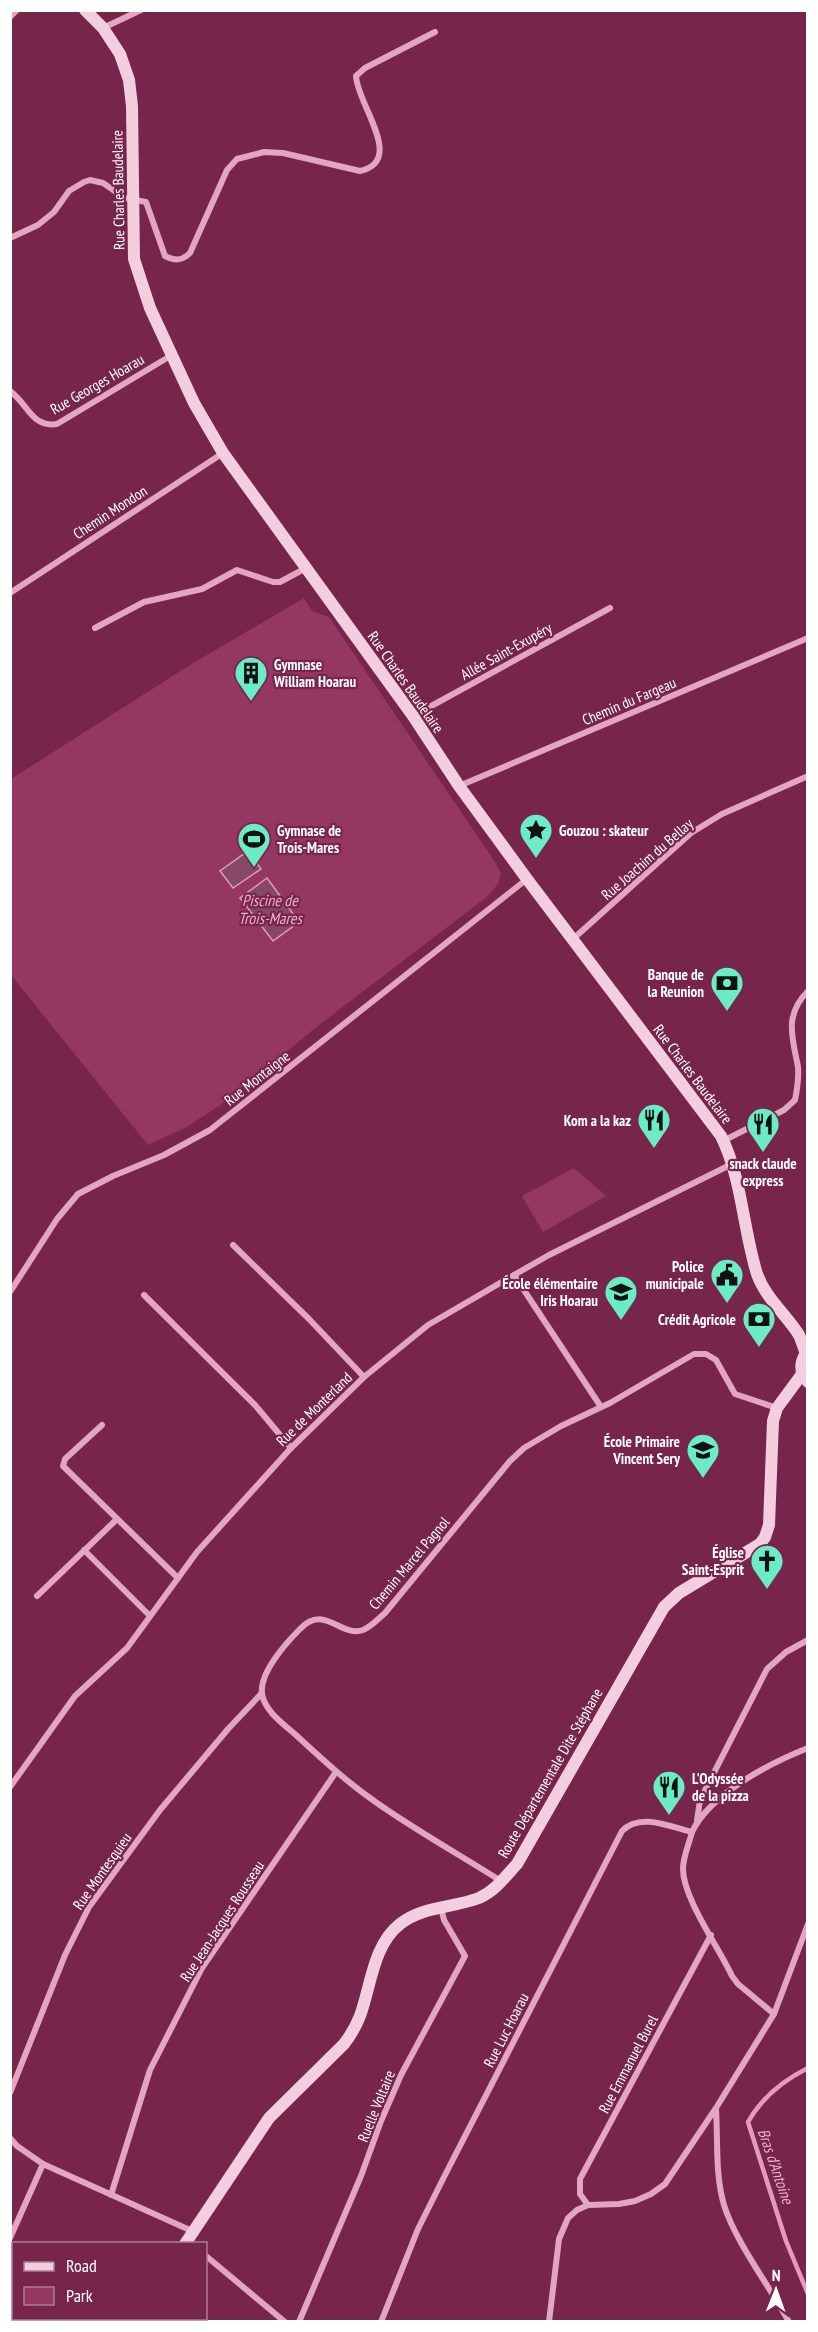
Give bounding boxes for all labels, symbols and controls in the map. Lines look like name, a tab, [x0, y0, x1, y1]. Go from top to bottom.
street label: Rue Charles Baudelaire	[107, 130, 129, 250]
street label: Rue Georges Hoarau	[47, 349, 147, 419]
street label: Chemin Mondon	[69, 481, 151, 543]
street label: Allée Saint-Exupéry	[457, 618, 555, 684]
street label: Rue Charles Baudelaire	[364, 627, 448, 737]
building icon: Gymnase William Hoarau	[233, 655, 269, 702]
place label: Gymnase William Hoarau	[273, 655, 356, 691]
street label: Chemin du Fargeau	[579, 673, 679, 729]
place icon: Gouzou : skateur	[518, 812, 554, 859]
street label: Rue Joachim du Bellay	[597, 814, 697, 904]
sports icon: Gymnase de Trois-Mares	[236, 821, 272, 868]
place label: Gymnase de Trois-Mares	[277, 821, 341, 857]
place label: Gouzou : skateur	[559, 821, 649, 840]
water label: Piscine de Trois-Mares	[238, 890, 303, 928]
place label: Banque de la Reunion	[648, 965, 704, 1001]
bank icon: Banque de la Reunion	[709, 965, 745, 1012]
street label: Rue Charles Baudelaire	[649, 1020, 737, 1128]
street label: Rue Montaigne	[220, 1046, 294, 1110]
restaurant icon: Kom a la kaz	[636, 1102, 672, 1149]
restaurant icon: snack claude express	[745, 1106, 781, 1153]
place label: Kom a la kaz	[564, 1111, 631, 1130]
place label: snack claude express	[729, 1154, 797, 1190]
place label: Police municipale	[646, 1257, 704, 1293]
public building icon: Police municipale	[709, 1257, 745, 1304]
place label: École élémentaire Iris Hoarau	[502, 1274, 598, 1310]
school or university icon: École élémentaire Iris Hoarau	[603, 1274, 639, 1321]
bank icon: Crédit Agricole	[741, 1301, 777, 1348]
place label: Crédit Agricole	[658, 1310, 736, 1329]
street label: Rue de Monterland	[272, 1368, 356, 1450]
place label: École Primaire Vincent Sery	[604, 1432, 681, 1468]
school or university icon: École Primaire Vincent Sery	[685, 1432, 721, 1479]
street label: Chemin Marcel Pagnol	[365, 1512, 454, 1613]
place label: Église Saint-Esprit	[682, 1543, 745, 1579]
church icon: Église Saint-Esprit	[749, 1543, 785, 1590]
street label: Route Départementale Dite Stéphane	[494, 1685, 606, 1861]
restaurant icon: L'Odyssée de la pizza	[651, 1769, 687, 1816]
place label: L'Odyssée de la pizza	[692, 1769, 749, 1805]
street label: Rue Montesquieu	[68, 1829, 136, 1913]
street label: Rue Jean-Jacques Rousseau	[176, 1857, 268, 1985]
street label: Rue Luc Hoarau	[479, 1990, 533, 2070]
street label: Rue Emmanuel Burel	[594, 2011, 662, 2116]
street label: Ruelle Voltaire	[353, 2067, 399, 2145]
water label: Bras d'Antoine	[754, 2126, 799, 2208]
legend	[12, 2242, 207, 2320]
text: Road	[66, 2254, 97, 2277]
north arrow	[746, 2260, 806, 2320]
text: N	[772, 2265, 781, 2285]
text: Park	[66, 2284, 93, 2307]

